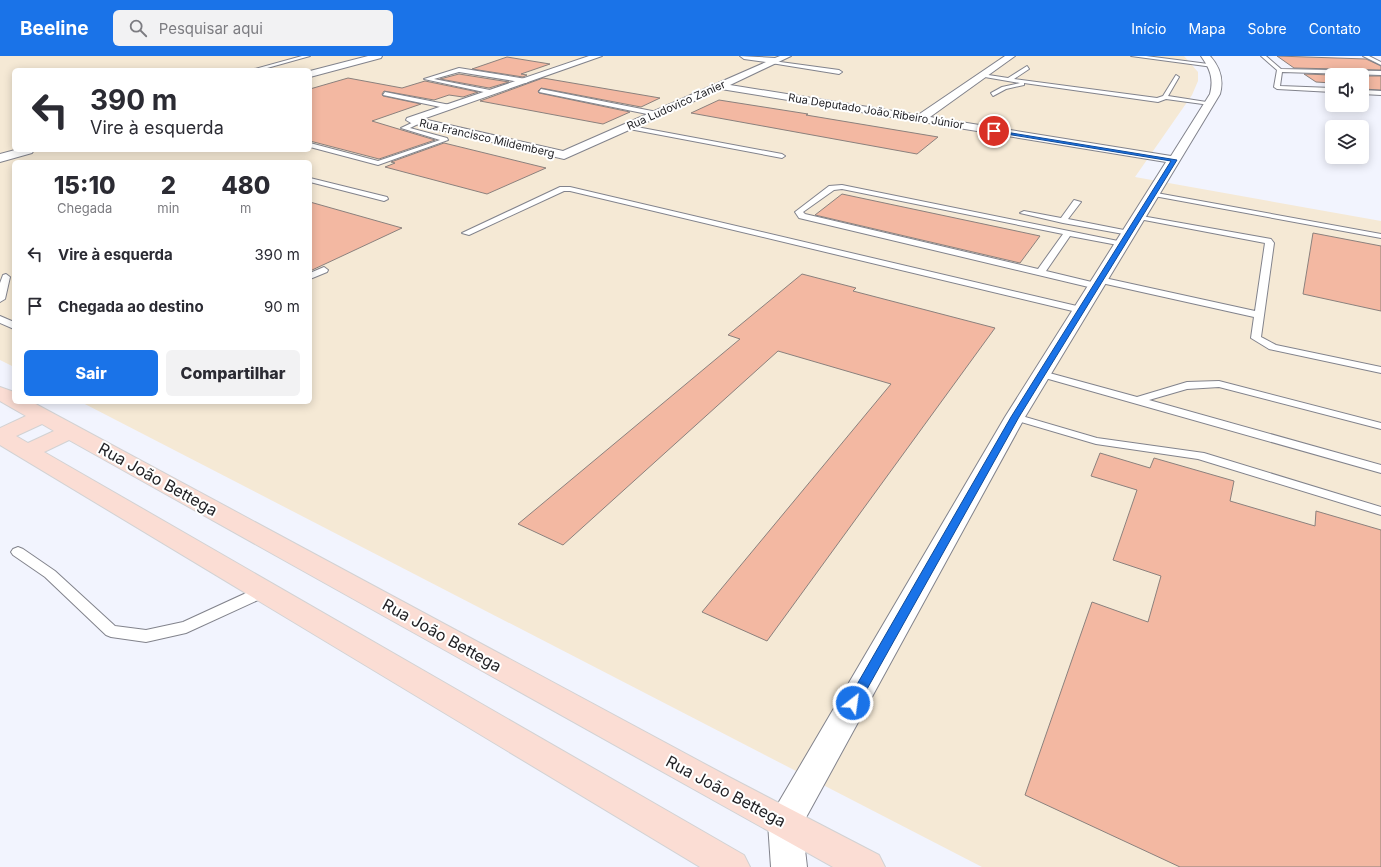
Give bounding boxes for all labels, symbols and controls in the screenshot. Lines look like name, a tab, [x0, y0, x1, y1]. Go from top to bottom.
search box	[113, 10, 393, 46]
text: Beeline	[20, 17, 89, 40]
icon: search	[127, 17, 149, 39]
text: Pesquisar aqui	[159, 19, 263, 38]
text: Início	[1131, 20, 1167, 37]
text: Mapa	[1189, 20, 1226, 37]
text: Sobre	[1248, 20, 1287, 37]
text: Contato	[1309, 20, 1361, 37]
map controls	[1325, 68, 1369, 164]
button: sound	[1325, 68, 1369, 112]
street label: Rua Ludovico Zanier	[625, 77, 727, 133]
text: 390 m	[90, 83, 177, 117]
icon: left	[24, 84, 76, 136]
street label: Rua Deputado João Ribeiro Júnior	[787, 90, 965, 132]
pin	[977, 114, 1011, 148]
street label: Rua Francisco Mildemberg	[418, 116, 556, 160]
text: Vire à esquerda	[90, 117, 224, 138]
icon: arrive	[983, 120, 1005, 142]
button: layers	[1325, 120, 1369, 164]
text: 15:10	[54, 171, 116, 200]
text: 2	[161, 171, 176, 200]
text: 480	[221, 171, 270, 200]
text: Chegada	[57, 200, 112, 216]
text: min	[157, 200, 180, 216]
text: m	[240, 200, 251, 216]
icon: left	[24, 243, 46, 265]
text: Vire à esquerda	[58, 245, 173, 264]
text: 390 m	[255, 245, 300, 264]
icon: arrive	[24, 295, 46, 317]
text: Chegada ao destino	[58, 297, 204, 316]
text: 90 m	[264, 297, 300, 316]
button: Sair	[24, 350, 158, 396]
button: Compartilhar	[166, 350, 300, 396]
street label: Rua João Bettega	[95, 438, 221, 520]
street label: Rua João Bettega	[379, 594, 505, 676]
position arrow	[832, 682, 874, 724]
street label: Rua João Bettega	[663, 751, 789, 831]

